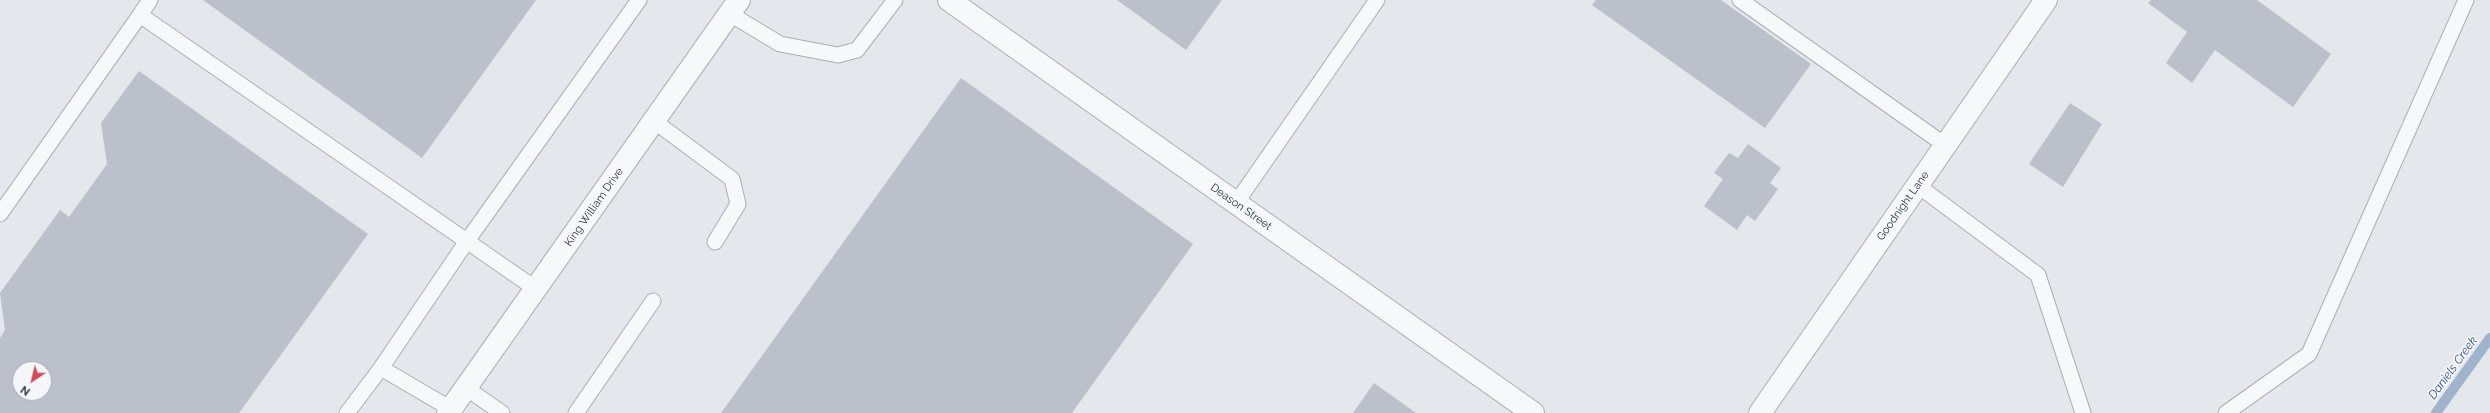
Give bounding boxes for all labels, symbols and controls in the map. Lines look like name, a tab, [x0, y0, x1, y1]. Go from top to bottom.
street label: King William Drive	[562, 165, 626, 249]
street label: Goodnight Lane	[1874, 169, 1932, 243]
street label: Deason Street	[1208, 181, 1274, 233]
water label: Daniels Creek	[2425, 334, 2481, 402]
north arrow	[12, 361, 52, 401]
text: N	[18, 383, 33, 398]

